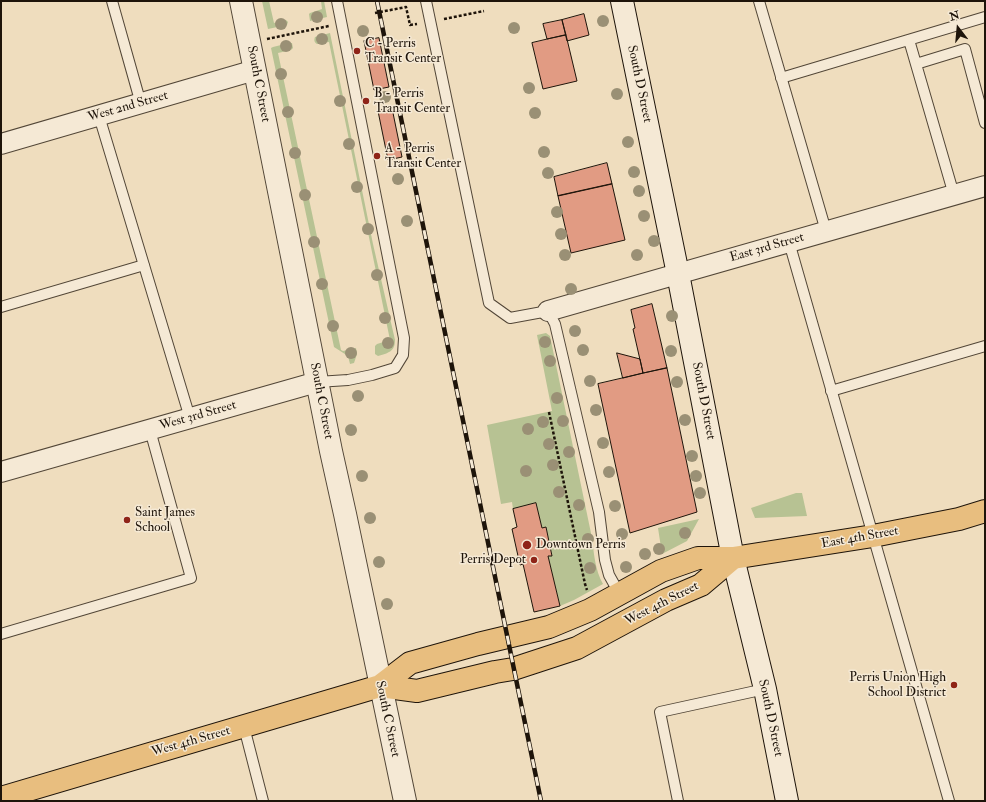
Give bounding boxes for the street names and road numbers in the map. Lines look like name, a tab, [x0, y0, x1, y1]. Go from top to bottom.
street label: South C Street	[243, 44, 273, 124]
street label: South D Street	[623, 44, 655, 124]
street label: West 2nd Street	[86, 88, 170, 126]
street label: East 3rd Street	[728, 230, 806, 266]
street label: South C Street	[306, 361, 336, 441]
street label: South D Street	[688, 361, 718, 441]
street label: West 3rd Street	[158, 398, 238, 434]
street label: East 4th Street	[820, 524, 900, 552]
street label: West 4th Street	[622, 579, 702, 629]
street label: South D Street	[754, 678, 786, 758]
street label: South C Street	[371, 679, 403, 759]
street label: West 4th Street	[150, 723, 232, 761]

